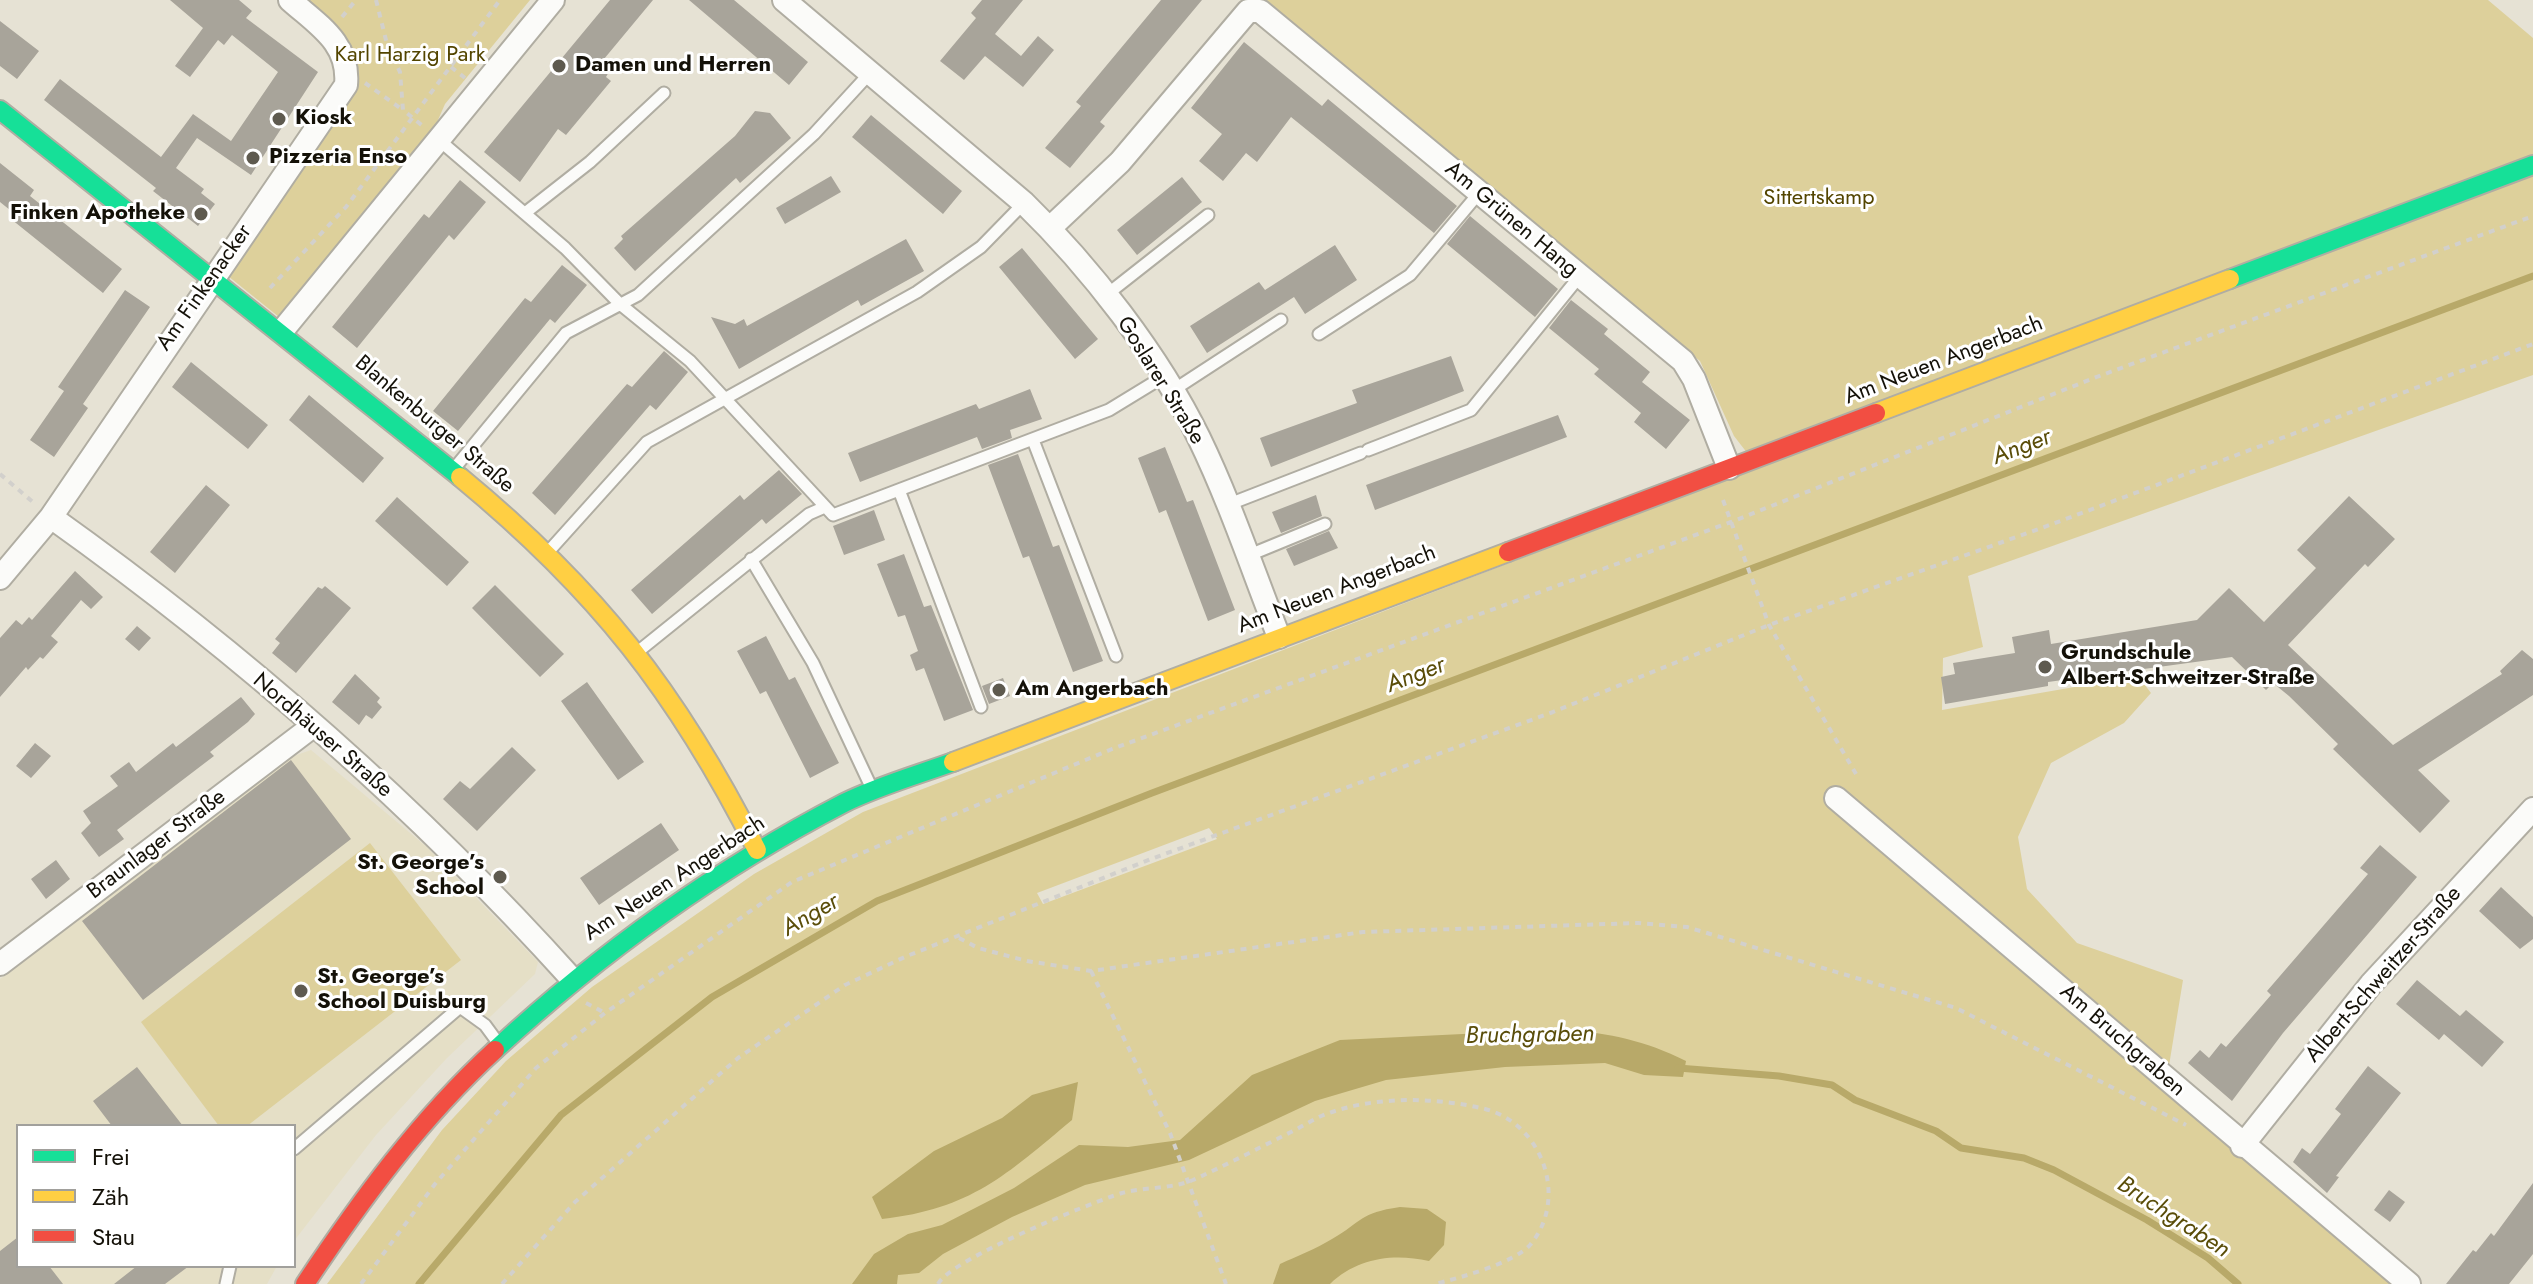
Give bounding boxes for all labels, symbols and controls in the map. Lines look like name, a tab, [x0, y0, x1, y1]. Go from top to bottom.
park label: Karl Harzig Park	[335, 43, 485, 69]
place label: Damen und Herren	[575, 53, 771, 79]
marker: Damen und Herren	[550, 57, 568, 75]
place label: Kiosk	[295, 106, 352, 132]
marker: Kiosk	[270, 110, 288, 128]
place label: Pizzeria Enso	[269, 145, 407, 171]
marker: Pizzeria Enso	[244, 149, 262, 167]
street label: Am Grünen Hang	[1439, 157, 1583, 283]
park label: Sittertskamp	[1763, 186, 1875, 212]
place label: Finken Apotheke	[10, 201, 185, 227]
marker: Finken Apotheke	[192, 205, 210, 223]
street label: Am Finkenacker	[152, 220, 258, 356]
street label: Am Neuen Angerbach	[1841, 311, 2047, 411]
street label: Goslarer Straße	[1110, 312, 1210, 450]
street label: Blankenburger Straße	[349, 351, 519, 499]
water label: Anger	[1988, 424, 2056, 472]
street label: Am Neuen Angerbach	[1234, 540, 1440, 640]
place label: Grundschule Albert-Schweitzer-Straße	[2061, 641, 2315, 692]
water label: Anger	[1382, 652, 1450, 700]
marker: Grundschule Albert-Schweitzer-Straße	[2036, 658, 2054, 676]
street label: Nordhäuser Straße	[247, 668, 397, 804]
place label: Am Angerbach	[1015, 677, 1169, 703]
marker: Am Angerbach	[990, 681, 1008, 699]
street label: Braunlager Straße	[83, 784, 231, 906]
street label: Am Neuen Angerbach	[580, 811, 770, 947]
place label: St. George’s School	[357, 851, 484, 902]
marker: St. George’s School	[491, 868, 509, 886]
street label: Albert-Schweitzer-Straße	[2300, 882, 2468, 1068]
water label: Anger	[777, 888, 845, 944]
place label: St. George’s School Duisburg	[317, 965, 486, 1016]
street label: Am Bruchgraben	[2054, 979, 2190, 1103]
marker: St. George’s School Duisburg	[292, 982, 310, 1000]
water label: Bruchgraben	[1465, 1020, 1595, 1052]
legend	[16, 1124, 296, 1268]
text: Frei	[92, 1139, 130, 1174]
water label: Bruchgraben	[2111, 1171, 2235, 1265]
text: Zäh	[92, 1179, 129, 1214]
text: Stau	[92, 1219, 135, 1254]

